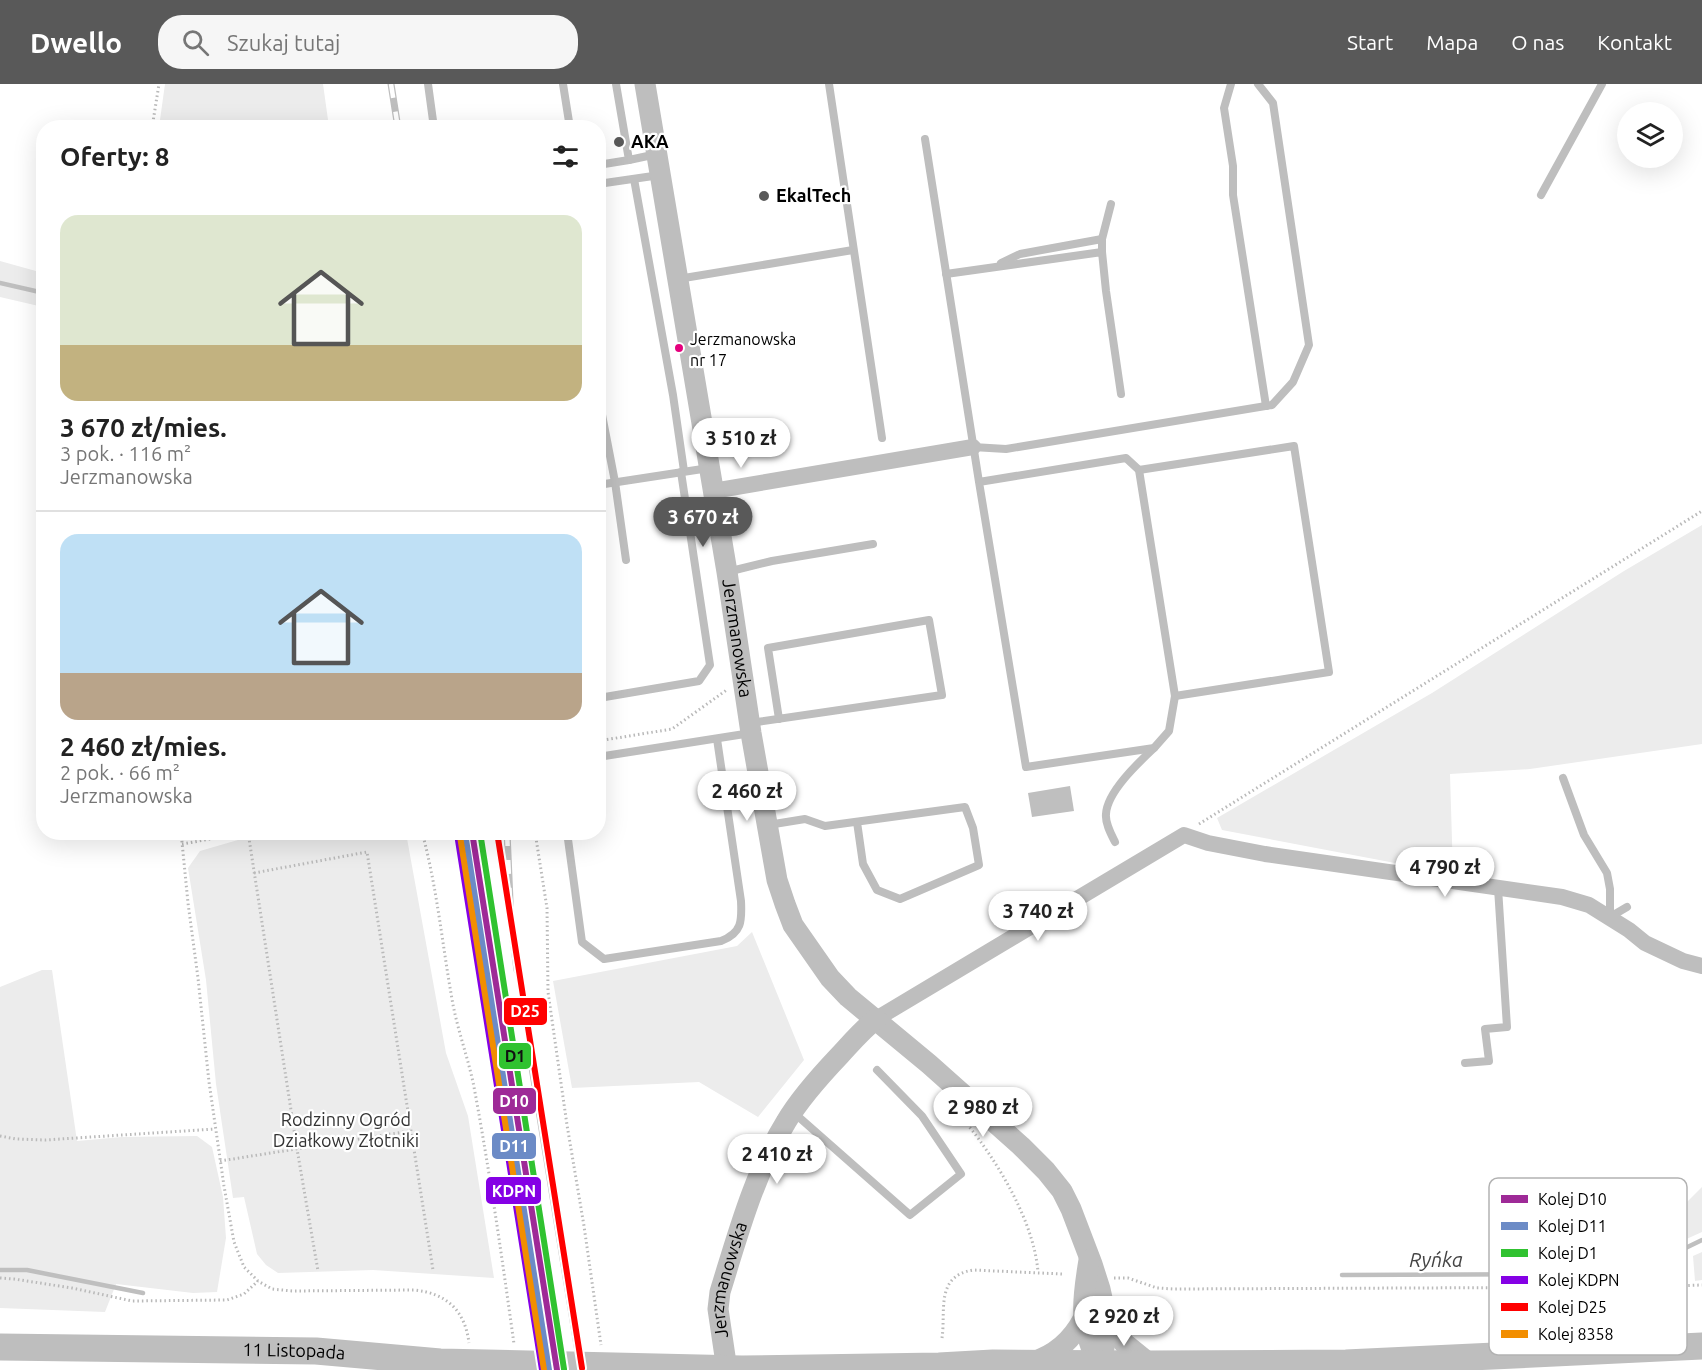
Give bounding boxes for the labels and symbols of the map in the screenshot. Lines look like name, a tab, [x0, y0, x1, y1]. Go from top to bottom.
place label: AKA	[631, 131, 669, 151]
marker: AKA	[612, 135, 626, 149]
place label: EkalTech	[776, 185, 851, 205]
marker: EkalTech	[757, 189, 771, 203]
place label: Jerzmanowska nr 17	[690, 330, 796, 369]
marker: Jerzmanowska nr 17	[673, 342, 685, 354]
pin: 3 510 zł	[679, 418, 803, 469]
pin: 3 670 zł	[641, 497, 765, 548]
street label: Jerzmanowska	[719, 578, 757, 699]
pin: 2 460 zł	[685, 771, 809, 822]
pin: 4 790 zł	[1383, 847, 1507, 898]
pin: 3 740 zł	[976, 891, 1100, 942]
line badge: D25	[503, 997, 548, 1026]
text: D25	[510, 1002, 540, 1020]
line badge: D1	[498, 1042, 532, 1070]
text: D1	[505, 1047, 525, 1065]
line badge: D10	[492, 1087, 537, 1115]
pin: 2 980 zł	[921, 1087, 1045, 1138]
text: D10	[499, 1092, 529, 1110]
park label: Rodzinny Ogród Działkowy Złotniki	[273, 1109, 419, 1150]
line badge: D11	[491, 1132, 537, 1160]
pin: 2 410 zł	[715, 1134, 839, 1185]
text: D11	[499, 1137, 529, 1155]
line badge: KDPN	[485, 1176, 542, 1205]
legend	[1489, 1178, 1687, 1355]
text: KDPN	[492, 1182, 536, 1200]
text: Kolej D10	[1538, 1190, 1607, 1208]
text: Kolej D11	[1538, 1217, 1607, 1235]
street label: Jerzmanowska	[707, 1219, 750, 1340]
text: Kolej D1	[1538, 1244, 1598, 1262]
water label: Ryńka	[1409, 1248, 1463, 1271]
text: Kolej KDPN	[1538, 1271, 1620, 1289]
pin: 2 920 zł	[1062, 1296, 1186, 1347]
text: Kolej D25	[1538, 1298, 1607, 1316]
text: Kolej 8358	[1538, 1325, 1614, 1343]
street label: 11 Listopada	[242, 1339, 346, 1363]

